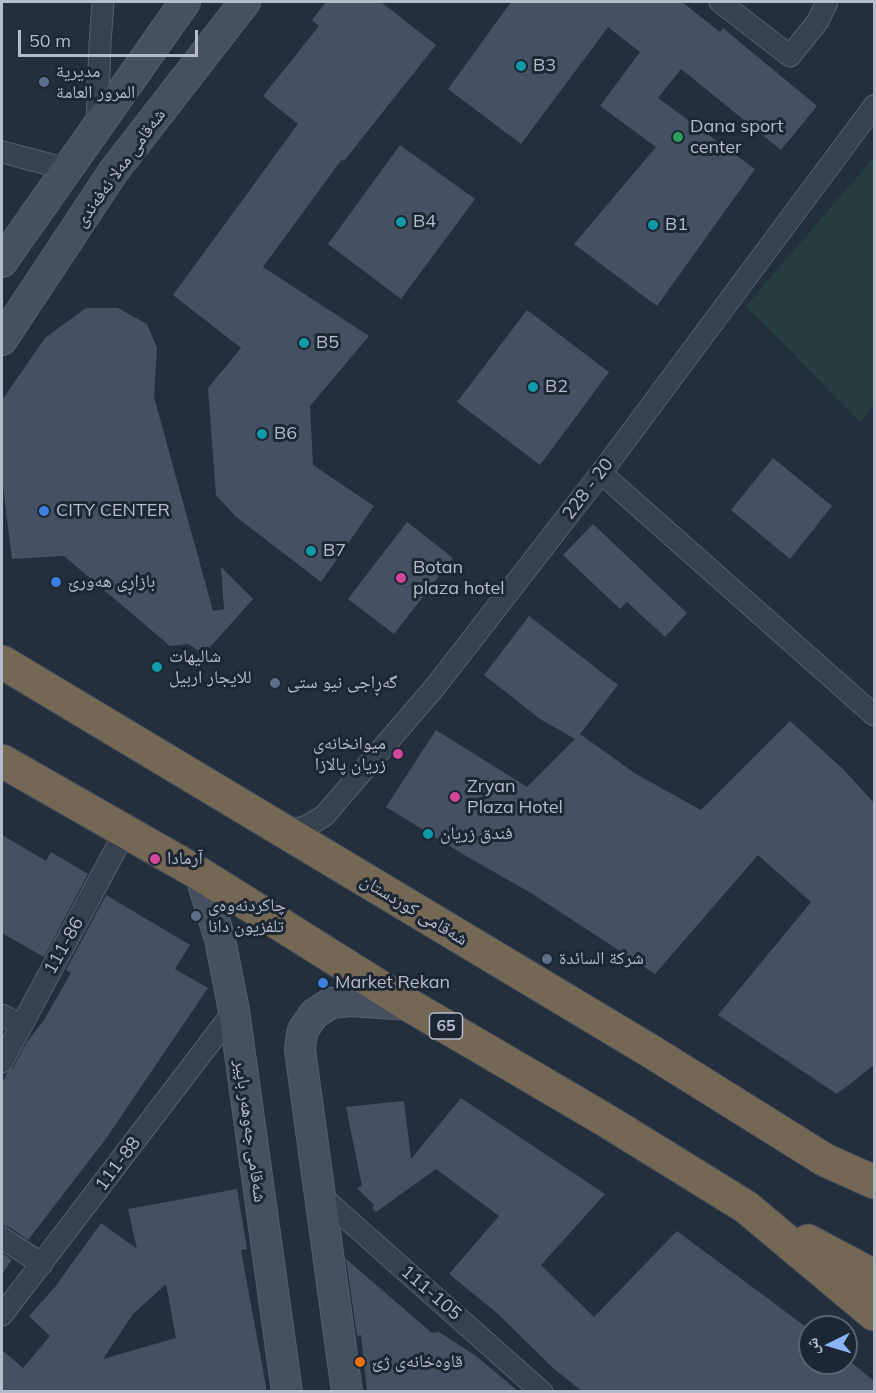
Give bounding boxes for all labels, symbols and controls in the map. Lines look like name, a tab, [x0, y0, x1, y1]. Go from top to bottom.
scale bar	[21, 18, 201, 56]
text: 50 m	[29, 29, 71, 52]
place label: B3	[533, 55, 556, 77]
marker: B3	[514, 59, 528, 73]
place label: مديرية المرور العامة	[56, 61, 135, 104]
marker: مديرية المرور العامة	[37, 75, 51, 89]
street label: شەقامی مەلا ئەفەندی	[70, 105, 170, 231]
place label: Dana sport center	[690, 116, 784, 158]
marker: Dana sport center	[671, 130, 685, 144]
place label: B4	[413, 211, 436, 233]
place label: B1	[665, 214, 688, 236]
marker: B4	[394, 215, 408, 229]
marker: B1	[646, 218, 660, 232]
place label: B5	[316, 332, 339, 354]
marker: B5	[297, 336, 311, 350]
place label: B2	[545, 376, 568, 398]
marker: B2	[526, 380, 540, 394]
place label: B6	[274, 423, 297, 445]
marker: B6	[255, 427, 269, 441]
street label: 228 - 20	[558, 454, 618, 524]
place label: CITY CENTER	[56, 500, 170, 522]
marker: CITY CENTER	[37, 504, 51, 518]
place label: B7	[323, 540, 346, 562]
marker: B7	[304, 544, 318, 558]
place label: Botan plaza hotel	[413, 557, 505, 600]
place label: بازاڕی هەورێ	[68, 571, 155, 593]
marker: Botan plaza hotel	[394, 571, 408, 585]
marker: بازاڕی هەورێ	[49, 575, 63, 589]
place label: شاليهات للايجار اربيل	[169, 646, 251, 688]
marker: شاليهات للايجار اربيل	[150, 660, 164, 674]
place label: گەڕاجی نیو ستی	[287, 672, 398, 694]
marker: گەڕاجی نیو ستی	[268, 676, 282, 690]
place label: میوانخانەی زریان پالازا	[313, 733, 386, 776]
marker: میوانخانەی زریان پالازا	[391, 747, 405, 761]
place label: Zryan Plaza Hotel	[467, 776, 563, 818]
marker: Zryan Plaza Hotel	[448, 790, 462, 804]
place label: فندق زريان	[440, 823, 513, 845]
marker: فندق زريان	[421, 827, 435, 841]
place label: آرمادا	[167, 848, 203, 870]
marker: آرمادا	[148, 852, 162, 866]
street label: شەقامی کوردستان	[357, 870, 471, 950]
place label: چاکردنەوەی تلفزيون دانا	[208, 895, 286, 938]
marker: چاکردنەوەی تلفزيون دانا	[189, 909, 203, 923]
street label: 111-86	[40, 914, 88, 978]
place label: شركة السائدة	[559, 948, 644, 970]
marker: شركة السائدة	[540, 952, 554, 966]
place label: Market Rekan	[335, 972, 450, 994]
marker: Market Rekan	[316, 976, 330, 990]
road number: 65	[430, 1013, 462, 1039]
street label: شەقامی جەوهەر باپیر	[229, 1058, 271, 1204]
street label: 111-88	[91, 1133, 145, 1195]
street label: 111-105	[397, 1261, 465, 1325]
north arrow	[798, 1315, 858, 1375]
text: ش	[801, 1337, 823, 1356]
place label: قاوەخانەی ژێ	[372, 1351, 463, 1373]
marker: قاوەخانەی ژێ	[353, 1355, 367, 1369]

